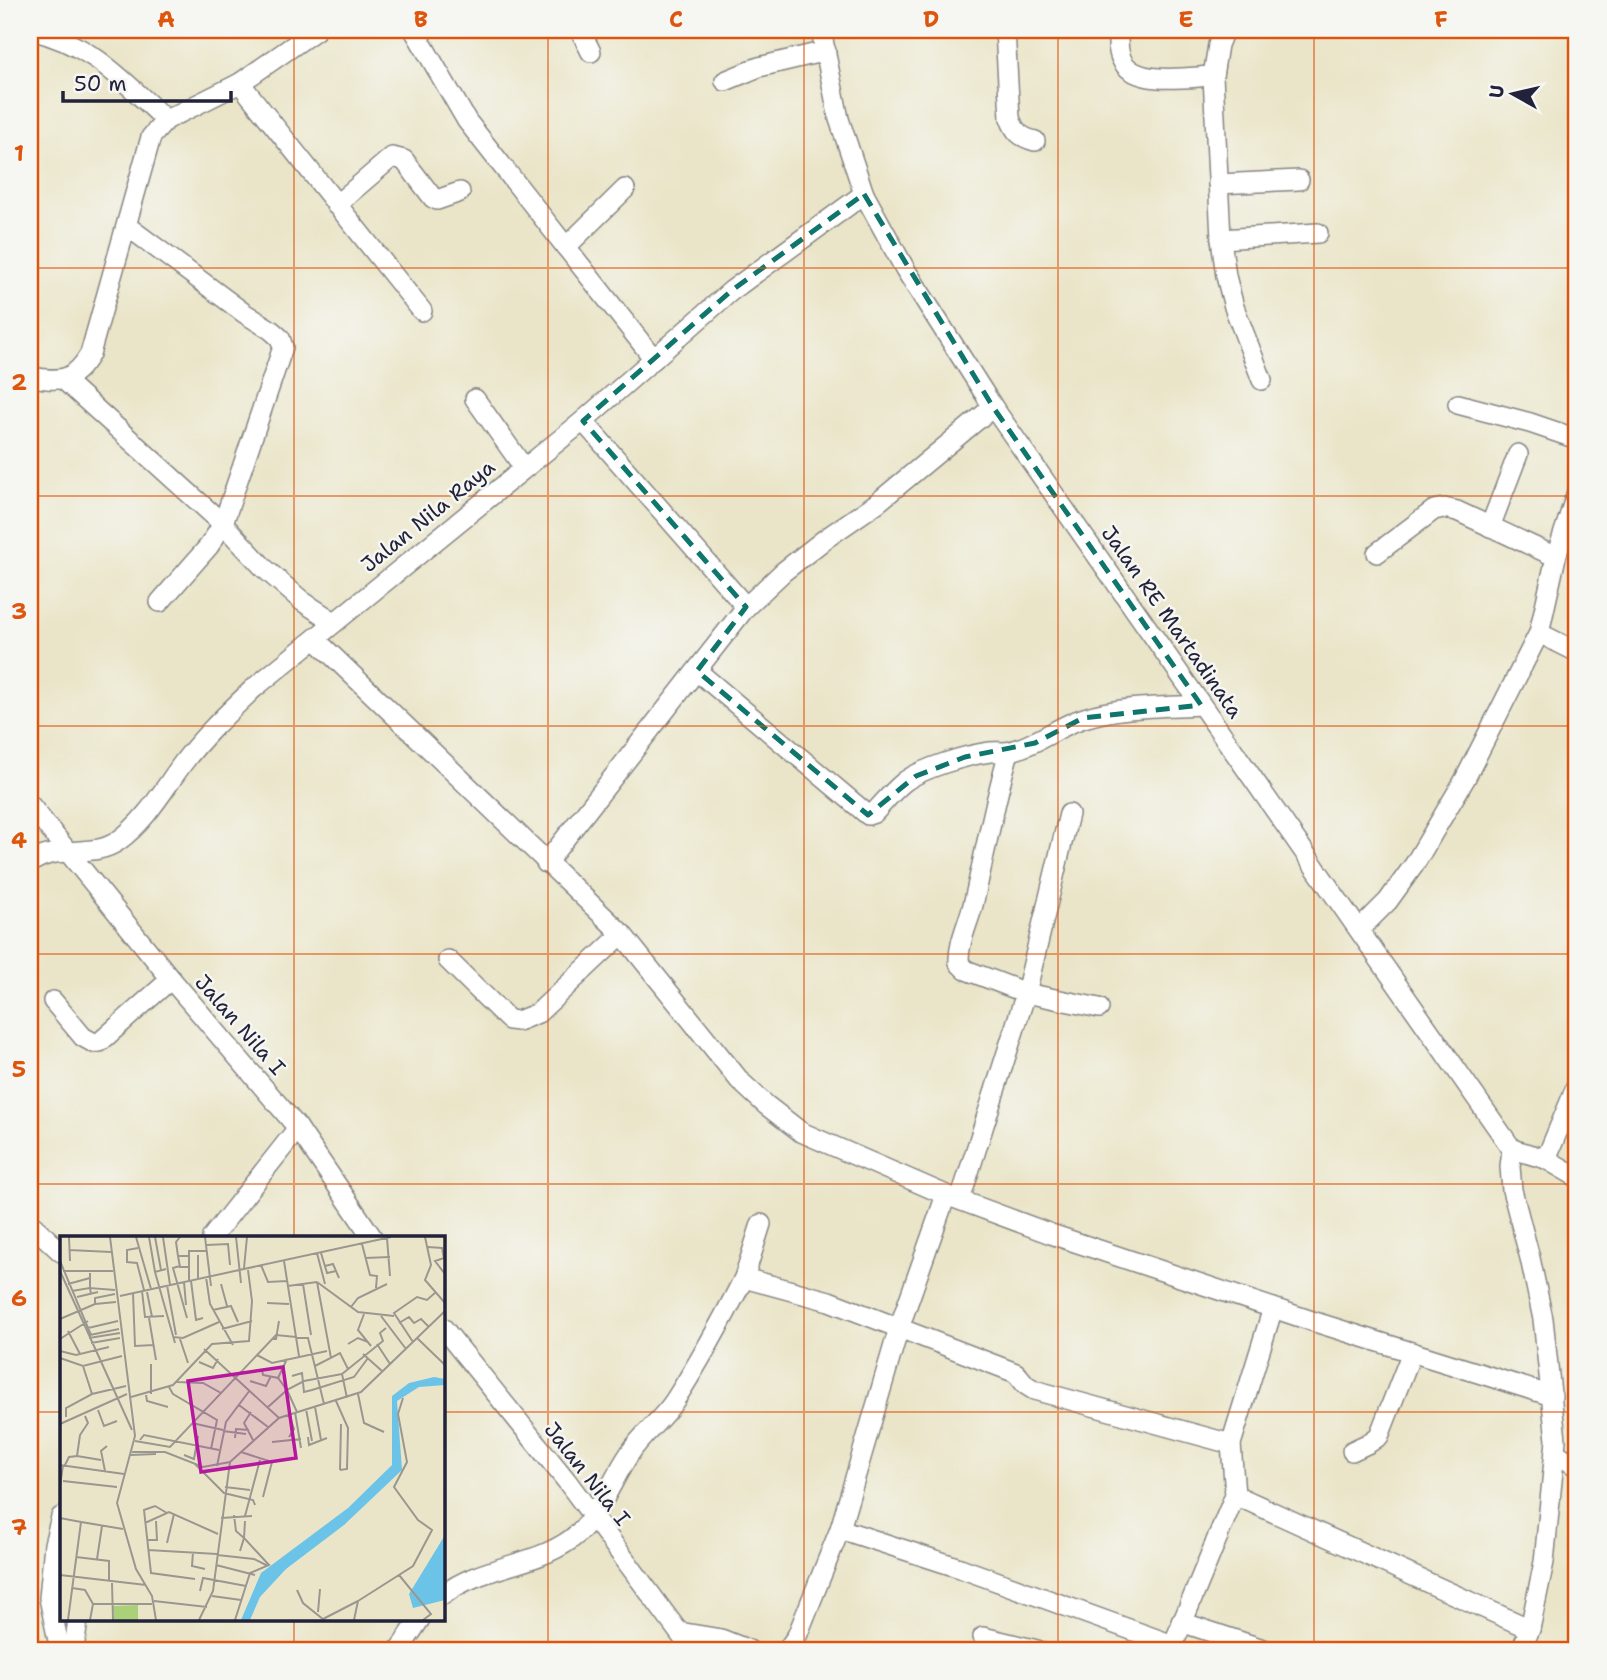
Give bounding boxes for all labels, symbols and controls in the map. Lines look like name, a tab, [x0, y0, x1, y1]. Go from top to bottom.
text: A	[157, 4, 175, 34]
text: B	[414, 4, 428, 34]
text: C	[669, 4, 683, 34]
text: D	[923, 4, 939, 34]
text: E	[1178, 4, 1194, 34]
text: F	[1434, 4, 1448, 34]
scale bar	[63, 60, 231, 104]
north arrow	[1478, 60, 1548, 130]
text: 50 m	[74, 70, 127, 98]
text: U	[1483, 84, 1510, 100]
text: 1	[14, 138, 24, 168]
text: 2	[11, 367, 27, 397]
street label: Jalan Nila Raya	[355, 453, 501, 579]
street label: Jalan RE Martadinata	[1095, 520, 1249, 724]
text: 3	[11, 596, 27, 626]
text: 4	[11, 825, 27, 855]
street label: Jalan Nila I	[189, 969, 291, 1081]
text: 5	[12, 1054, 26, 1084]
inset map	[60, 1236, 444, 1620]
text: 6	[11, 1283, 27, 1313]
street label: Jalan Nila I	[538, 1416, 636, 1532]
text: 7	[11, 1512, 27, 1542]

